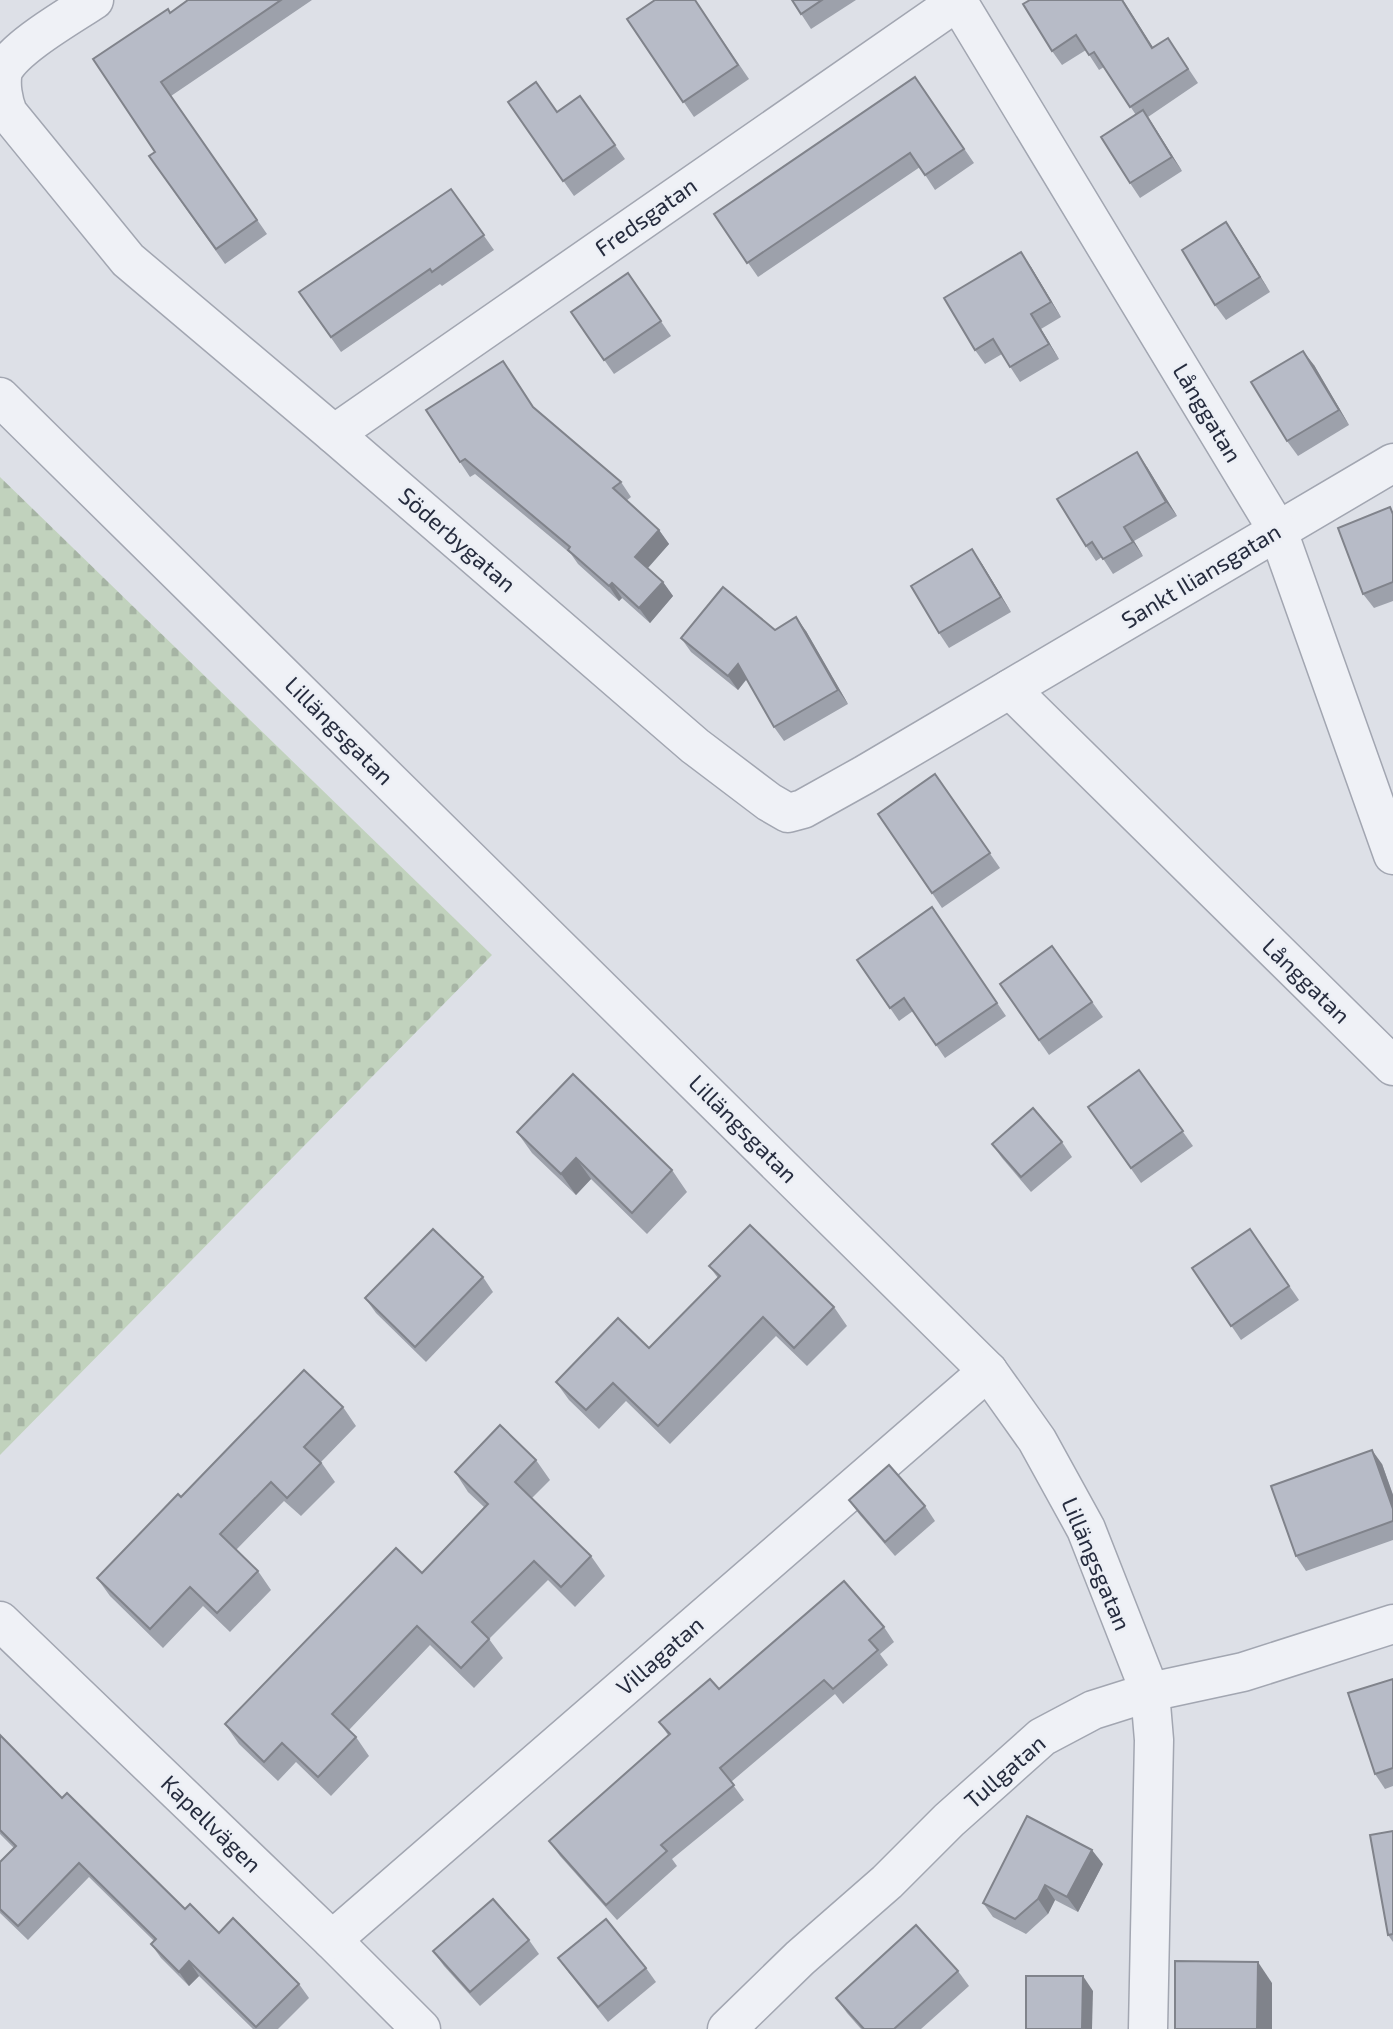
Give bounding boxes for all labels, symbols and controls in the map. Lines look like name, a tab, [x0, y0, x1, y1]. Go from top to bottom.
street label: Fredsgatan	[589, 171, 702, 262]
street label: Långgatan	[1167, 358, 1248, 467]
street label: Söderbygatan	[393, 481, 522, 598]
street label: Sankt Iliansgatan	[1116, 517, 1285, 634]
street label: Lillängsgatan	[280, 670, 400, 790]
street label: Långgatan	[1257, 932, 1356, 1029]
street label: Lillängsgatan	[684, 1068, 804, 1188]
street label: Lillängsgatan	[1056, 1493, 1138, 1634]
street label: Villagatan	[610, 1610, 709, 1701]
street label: Tullgatan	[958, 1728, 1051, 1814]
street label: Kapellvägen	[156, 1769, 268, 1878]

